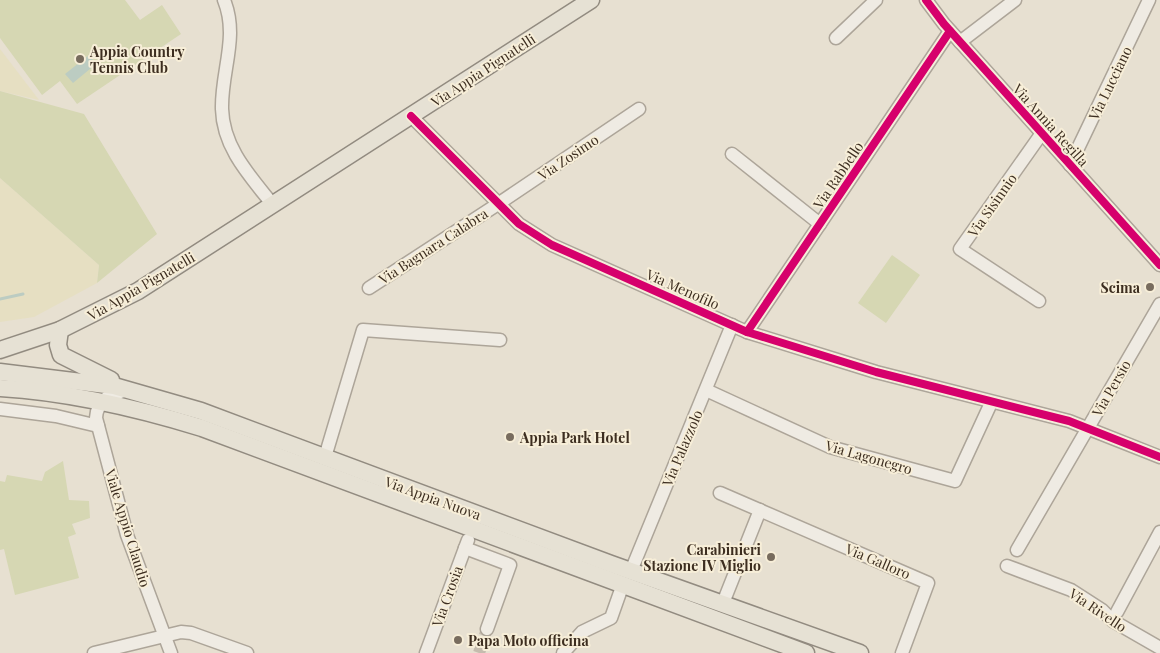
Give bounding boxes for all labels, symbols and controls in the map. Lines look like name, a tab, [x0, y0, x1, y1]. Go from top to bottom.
street label: Via Appia Pignatelli	[426, 29, 539, 111]
place label: Appia Country Tennis Club	[89, 42, 185, 77]
street label: Via Lucciano	[1084, 43, 1136, 124]
marker: Appia Country Tennis Club	[74, 53, 86, 65]
street label: Via Annia Regilla	[1008, 79, 1093, 170]
street label: Via Zosimo	[533, 130, 602, 185]
street label: Via Rabbello	[808, 137, 868, 213]
street label: Via Sisinnio	[963, 169, 1021, 241]
street label: Via Bagnara Calabra	[374, 204, 491, 289]
street label: Via Appia Pignatelli	[83, 248, 198, 325]
street label: Via Menofilo	[643, 264, 723, 314]
place label: Scima	[1101, 278, 1141, 297]
marker: Scima	[1144, 281, 1156, 293]
street label: Via Persio	[1087, 356, 1135, 421]
street label: Via Palazzolo	[657, 407, 707, 490]
place label: Appia Park Hotel	[519, 428, 630, 447]
marker: Appia Park Hotel	[504, 431, 516, 443]
street label: Via Lagonegro	[822, 435, 915, 479]
street label: Viale Appio Claudio	[101, 466, 155, 590]
street label: Via Appia Nuova	[381, 471, 484, 524]
street label: Via Galloro	[842, 538, 914, 583]
place label: Carabinieri Stazione IV Miglio	[643, 540, 762, 575]
marker: Carabinieri Stazione IV Miglio	[765, 551, 777, 563]
street label: Via Crosia	[427, 563, 467, 630]
street label: Via Rivello	[1065, 583, 1131, 636]
place label: Papa Moto officina	[468, 631, 589, 650]
marker: Papa Moto officina	[452, 634, 464, 646]

